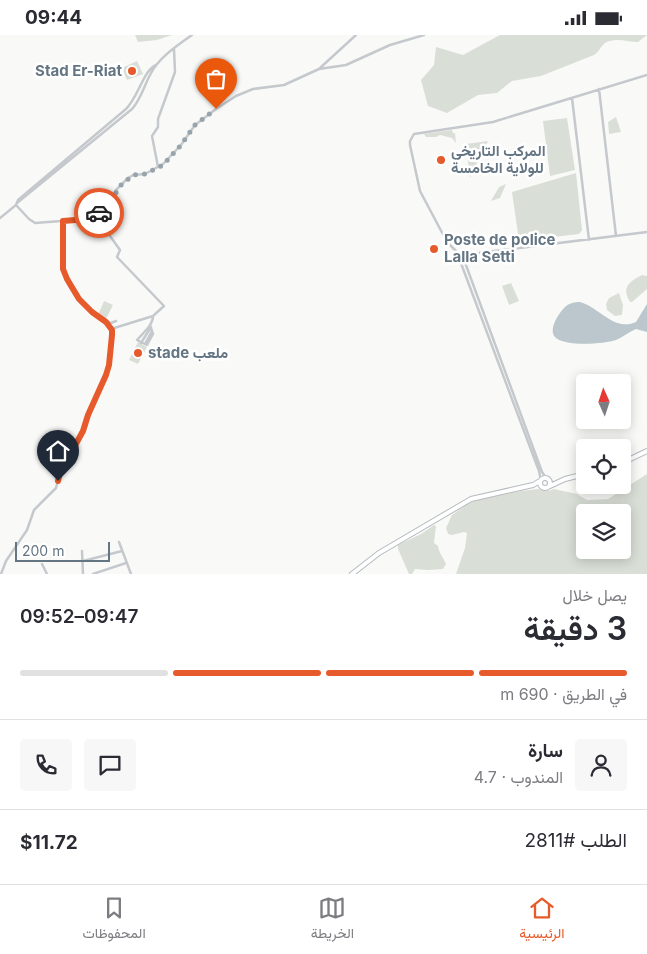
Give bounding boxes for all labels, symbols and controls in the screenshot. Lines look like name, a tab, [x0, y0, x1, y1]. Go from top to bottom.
text: 09:44	[25, 6, 82, 29]
pin	[195, 58, 237, 109]
place label: Stad Er-Riat	[35, 61, 122, 80]
marker: Stad Er-Riat	[126, 65, 138, 77]
icon: bag	[202, 65, 230, 93]
place label: المركب التاريخي للولاية الخامسة	[451, 141, 546, 177]
marker: المركب التاريخي للولاية الخامسة	[435, 154, 447, 166]
courier	[74, 188, 124, 238]
icon: car	[85, 199, 113, 227]
place label: Poste de police Lalla Setti	[444, 230, 556, 266]
marker: Poste de police Lalla Setti	[428, 243, 440, 255]
place label: stade ملعب	[148, 343, 228, 362]
marker: stade ملعب	[132, 347, 144, 359]
north arrow	[576, 374, 631, 429]
map controls	[576, 374, 631, 559]
pin	[37, 430, 79, 481]
icon: home	[44, 437, 72, 465]
button: locate	[576, 439, 631, 494]
button: layers	[576, 504, 631, 559]
scale bar	[15, 539, 110, 562]
text: 200 m	[22, 542, 64, 559]
text: يصل خلال	[562, 585, 627, 605]
text: 09:47–09:52	[20, 605, 138, 628]
text: 3 دقيقة	[523, 609, 627, 648]
text: في الطريق · 690 m	[500, 684, 627, 704]
button: phone	[20, 739, 72, 791]
button: chat	[84, 739, 136, 791]
text: سارة	[528, 739, 563, 762]
button: person	[575, 739, 627, 791]
text: المندوب · 4.7	[474, 767, 563, 787]
text: الطلب #2811	[524, 829, 627, 852]
text: $11.72	[20, 831, 78, 854]
tab: المحفوظات	[83, 894, 146, 946]
tab: الخريطة	[311, 894, 354, 946]
tab: الرئيسية	[519, 894, 564, 946]

